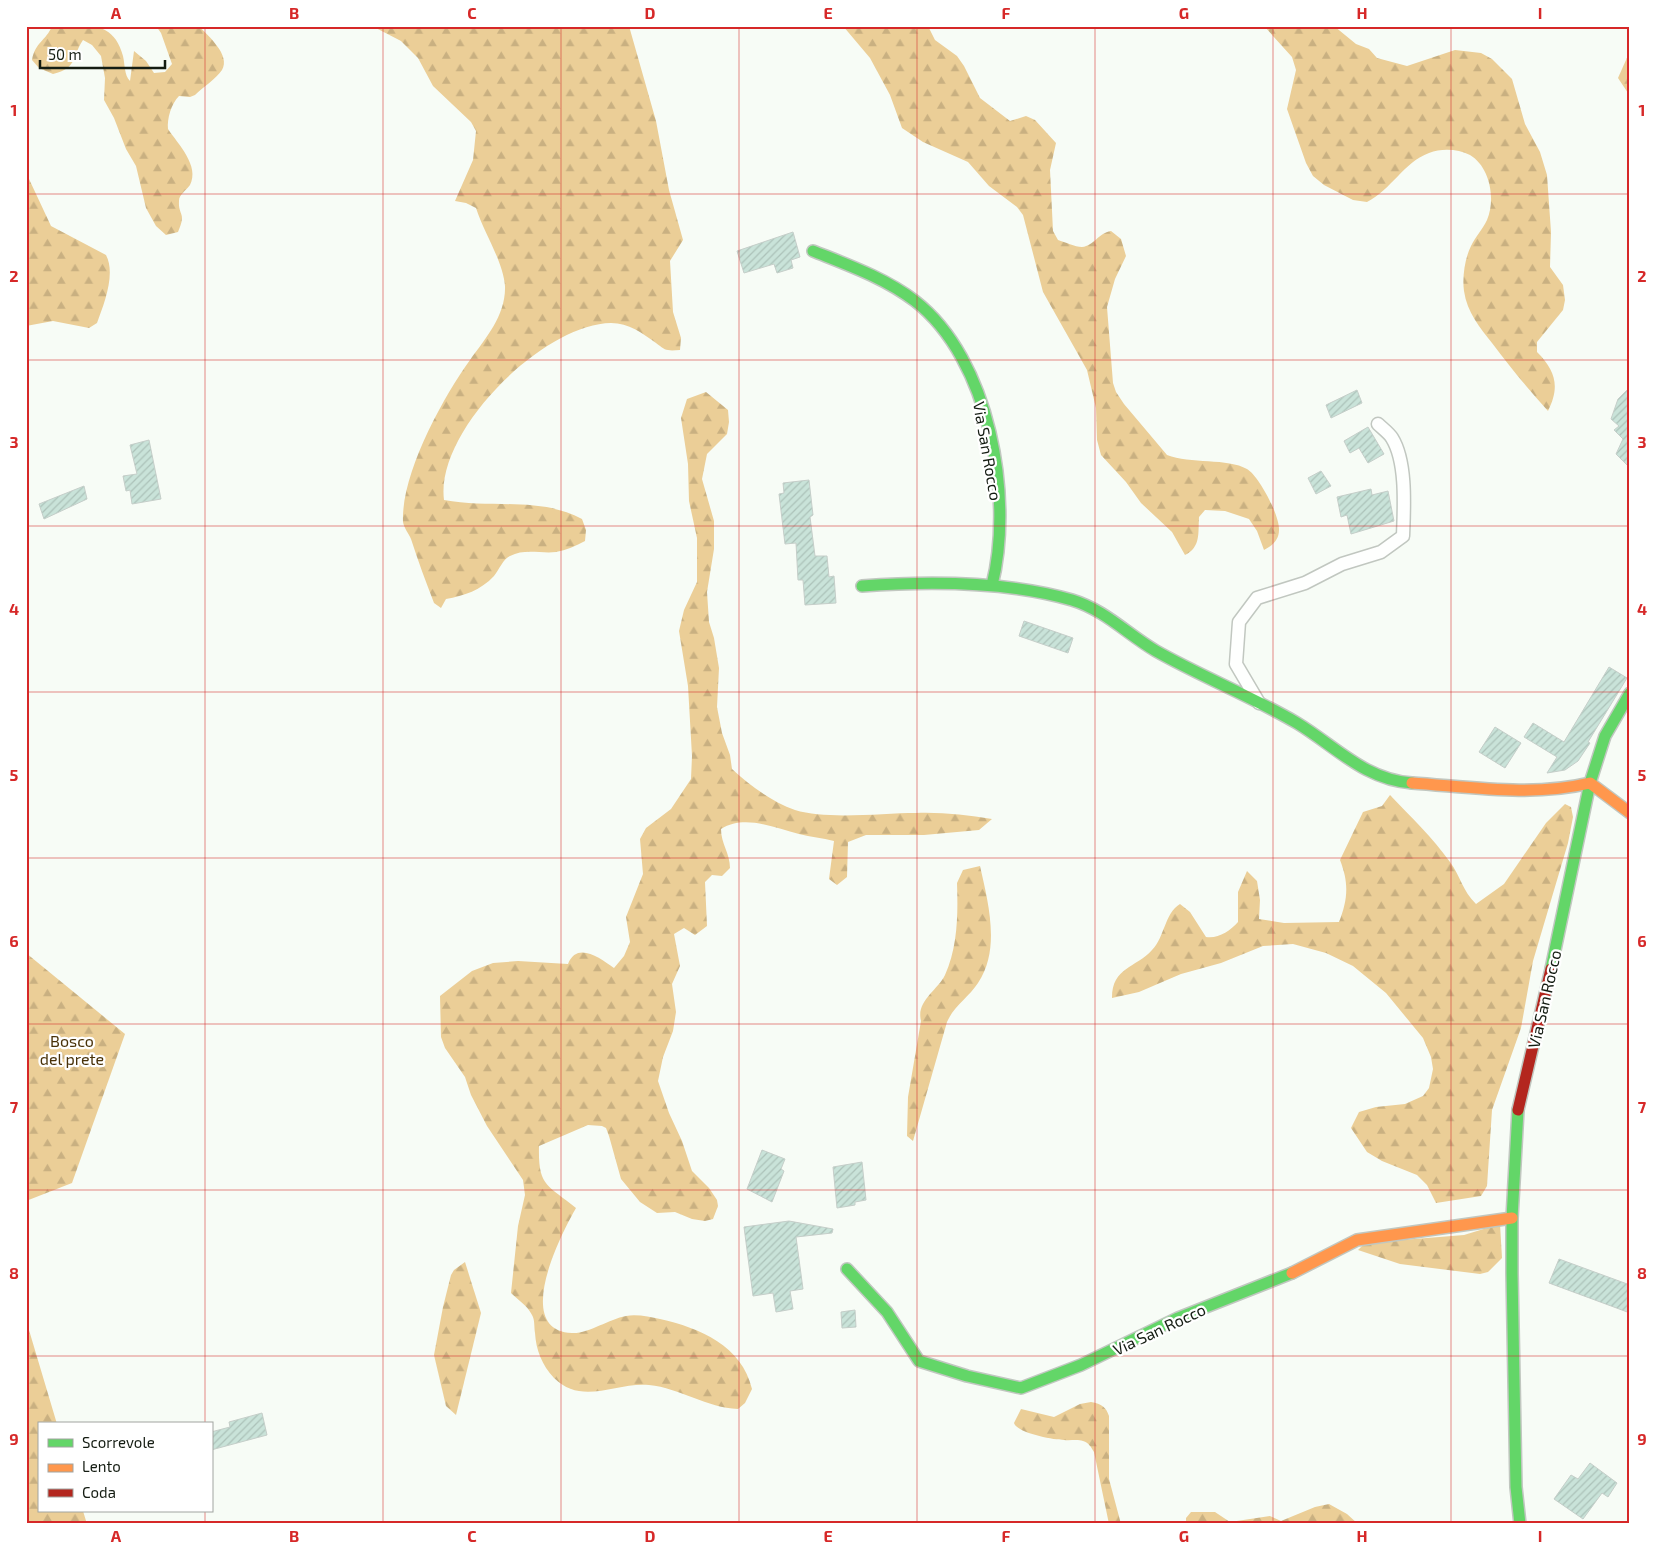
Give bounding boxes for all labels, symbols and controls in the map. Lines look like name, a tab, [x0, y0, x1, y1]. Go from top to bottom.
text: A	[111, 3, 122, 22]
text: B	[289, 3, 299, 22]
text: C	[467, 3, 477, 22]
text: D	[645, 3, 656, 22]
text: E	[823, 3, 833, 22]
text: F	[1002, 3, 1011, 22]
text: G	[1179, 3, 1189, 22]
text: H	[1356, 3, 1368, 22]
text: I	[1538, 3, 1542, 22]
scale bar	[40, 38, 165, 70]
text: 50 m	[48, 45, 82, 63]
text: 1	[11, 100, 17, 119]
text: 1	[1639, 100, 1645, 119]
text: 2	[9, 266, 19, 285]
text: 2	[1637, 266, 1647, 285]
street label: Via San Rocco	[970, 400, 1006, 502]
text: 3	[9, 432, 19, 451]
text: 3	[1637, 432, 1647, 451]
text: 4	[9, 599, 19, 618]
text: 4	[1637, 599, 1647, 618]
text: 5	[10, 765, 19, 784]
text: 5	[1638, 765, 1647, 784]
text: 6	[9, 931, 19, 950]
text: 6	[1637, 931, 1647, 950]
street label: Via San Rocco	[1523, 948, 1565, 1050]
park label: Bosco del prete	[40, 1031, 104, 1068]
text: 7	[10, 1097, 19, 1116]
text: 7	[1638, 1097, 1647, 1116]
text: 8	[9, 1263, 19, 1282]
text: 8	[1637, 1263, 1647, 1282]
street label: Via San Rocco	[1110, 1299, 1208, 1359]
legend	[38, 1422, 212, 1512]
text: 9	[9, 1429, 19, 1448]
text: 9	[1637, 1429, 1647, 1448]
text: Scorrevole	[82, 1433, 155, 1451]
text: Lento	[82, 1457, 121, 1475]
text: Coda	[82, 1483, 116, 1501]
text: A	[111, 1526, 122, 1545]
text: B	[289, 1526, 299, 1545]
text: C	[467, 1526, 477, 1545]
text: D	[645, 1526, 656, 1545]
text: E	[823, 1526, 833, 1545]
text: F	[1002, 1526, 1011, 1545]
text: G	[1179, 1526, 1189, 1545]
text: H	[1356, 1526, 1368, 1545]
text: I	[1538, 1526, 1542, 1545]

